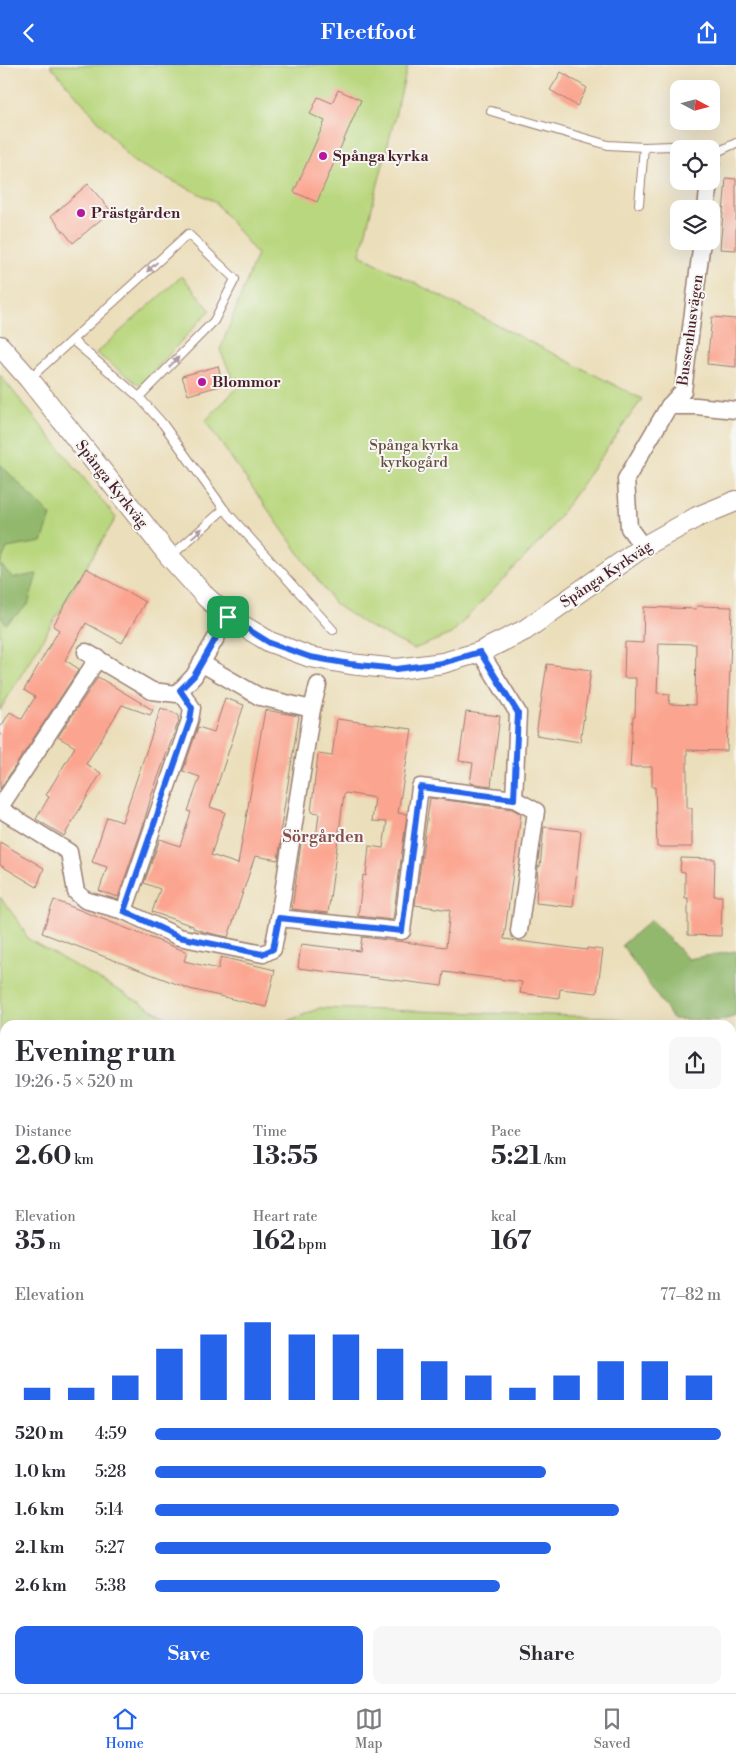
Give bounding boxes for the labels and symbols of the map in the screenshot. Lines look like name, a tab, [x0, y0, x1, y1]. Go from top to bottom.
north arrow	[670, 80, 720, 130]
place label: Spånga kyrka	[333, 147, 429, 166]
marker: Spånga kyrka	[317, 150, 329, 162]
place label: Prästgården	[91, 204, 181, 223]
marker: Prästgården	[75, 207, 87, 219]
one-way arrow	[146, 261, 158, 273]
street label: Bussenhusvägen	[673, 273, 708, 388]
one-way arrow	[167, 357, 179, 369]
place label: Blommor	[212, 373, 281, 392]
marker: Blommor	[196, 376, 208, 388]
street label: Spånga Kyrkväg	[71, 436, 152, 532]
park label: Spånga kyrka kyrkogård	[369, 436, 459, 472]
one-way arrow	[191, 527, 203, 539]
street label: Spånga Kyrkväg	[557, 537, 656, 612]
pin	[207, 596, 249, 638]
district label: Sörgården	[283, 827, 364, 847]

